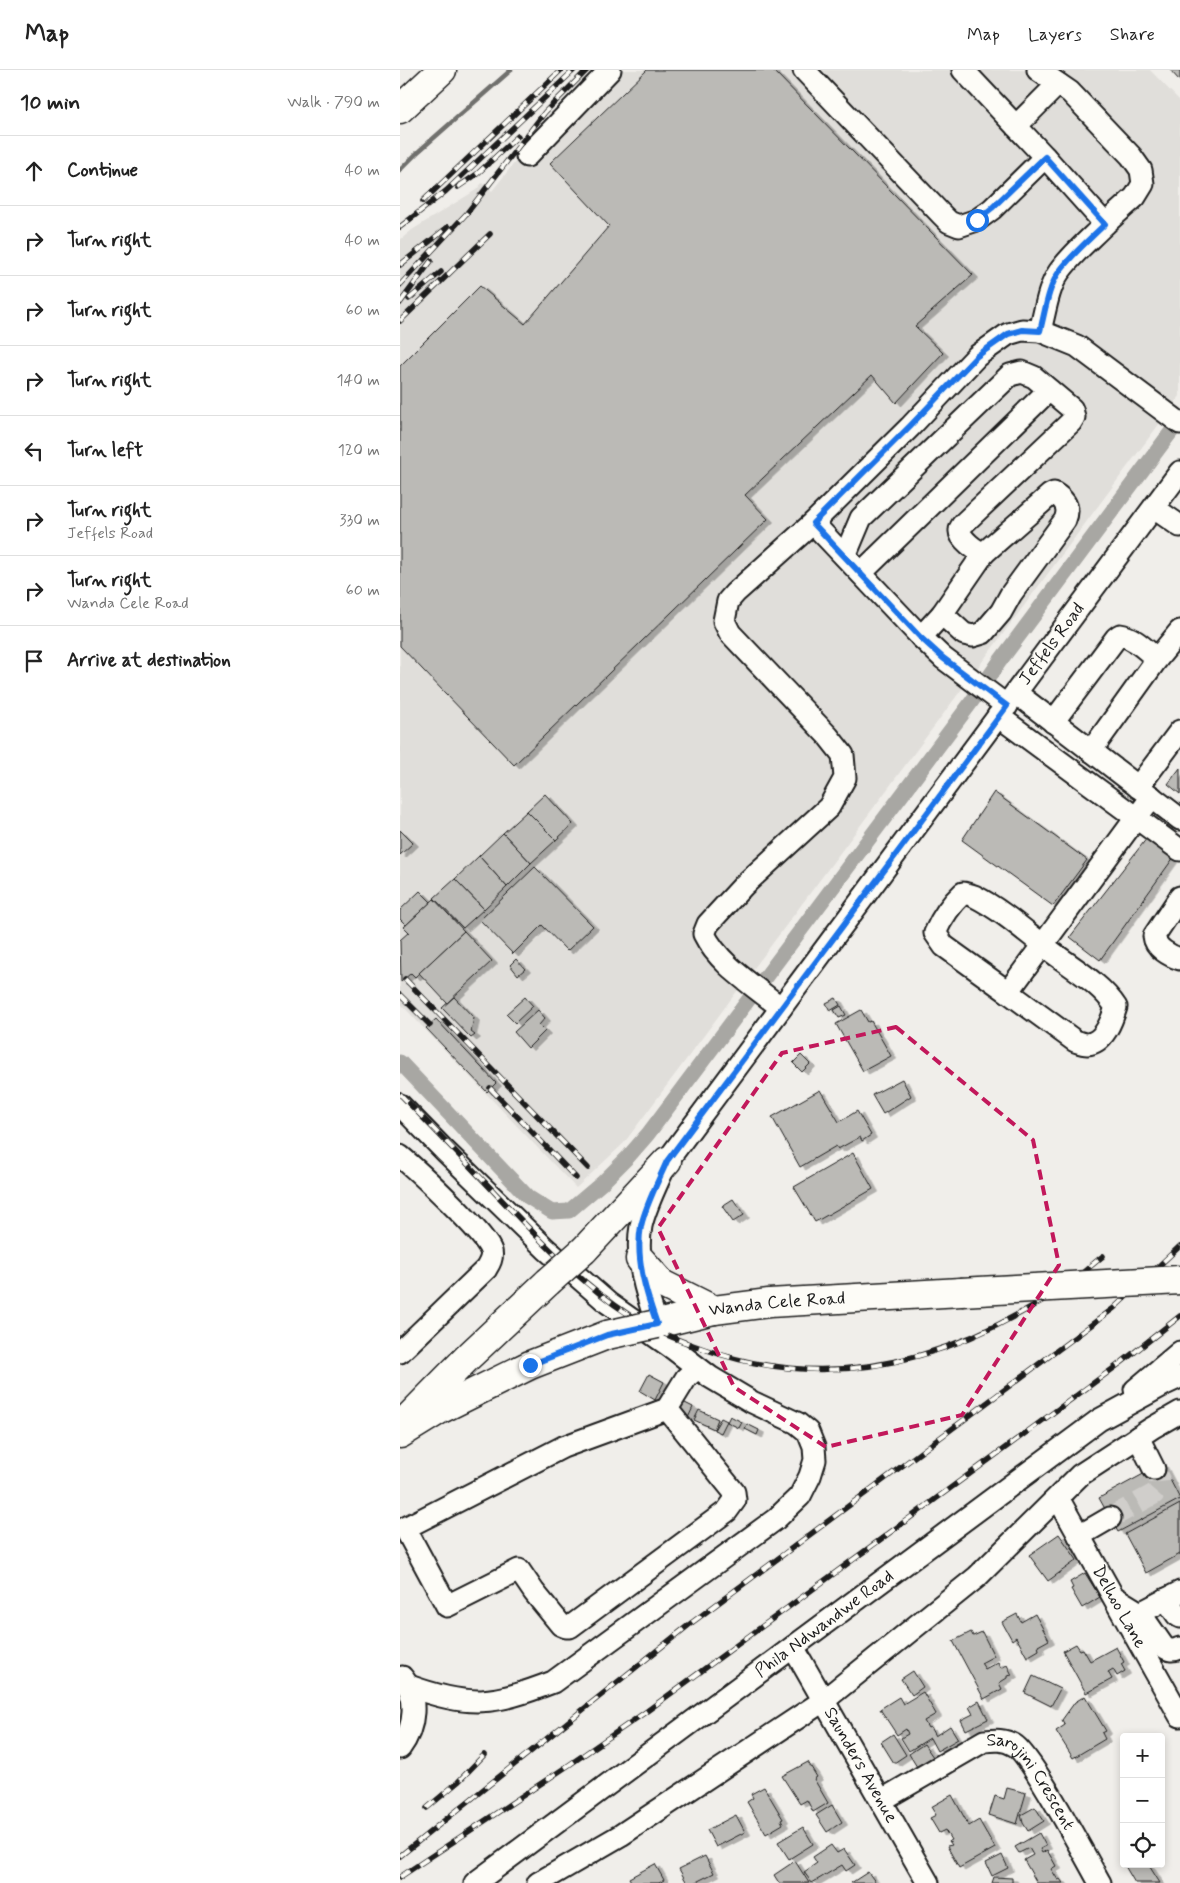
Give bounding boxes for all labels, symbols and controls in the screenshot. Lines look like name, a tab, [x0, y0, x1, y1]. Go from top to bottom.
text: Map	[25, 19, 69, 50]
text: Map	[967, 23, 1000, 47]
text: Layers	[1028, 23, 1082, 47]
text: Share	[1110, 23, 1155, 47]
text: 10 min	[20, 89, 80, 117]
text: Walk · 790 m	[287, 92, 380, 113]
icon: ahead	[20, 157, 48, 185]
text: Continue	[67, 158, 138, 183]
text: 40 m	[344, 160, 380, 181]
route start	[966, 209, 989, 232]
icon: right	[20, 227, 48, 255]
text: Turn right	[67, 228, 151, 253]
text: 40 m	[344, 230, 380, 251]
icon: right	[20, 297, 48, 325]
text: Turn right	[67, 298, 151, 323]
text: 60 m	[346, 300, 380, 321]
icon: right	[20, 367, 48, 395]
text: Turn right	[67, 368, 151, 393]
text: 140 m	[336, 370, 380, 391]
icon: left	[20, 437, 48, 465]
text: Turn left	[67, 438, 143, 463]
text: 120 m	[338, 440, 380, 461]
text: Turn right	[67, 498, 151, 523]
icon: right	[20, 507, 48, 535]
text: 330 m	[339, 510, 380, 531]
text: Jeffels Road	[67, 523, 153, 544]
text: Turn right	[67, 568, 151, 593]
icon: right	[20, 577, 48, 605]
text: 60 m	[346, 580, 380, 601]
text: Wanda Cele Road	[67, 593, 189, 614]
street label: Jeffels Road	[1013, 598, 1090, 690]
icon: arrive	[20, 647, 48, 675]
text: Arrive at destination	[67, 648, 231, 673]
street label: Wanda Cele Road	[707, 1287, 846, 1323]
route end	[519, 1354, 542, 1377]
street label: Delhoo Lane	[1086, 1561, 1152, 1653]
street label: Phila Ndwandwe Road	[750, 1564, 899, 1683]
street label: Saunders Avenue	[818, 1703, 903, 1827]
street label: Sarojini Crescent	[986, 1728, 1080, 1835]
map controls	[1120, 1733, 1165, 1868]
button: +	[1120, 1733, 1165, 1778]
button: −	[1120, 1778, 1165, 1823]
button: locate	[1120, 1823, 1165, 1868]

